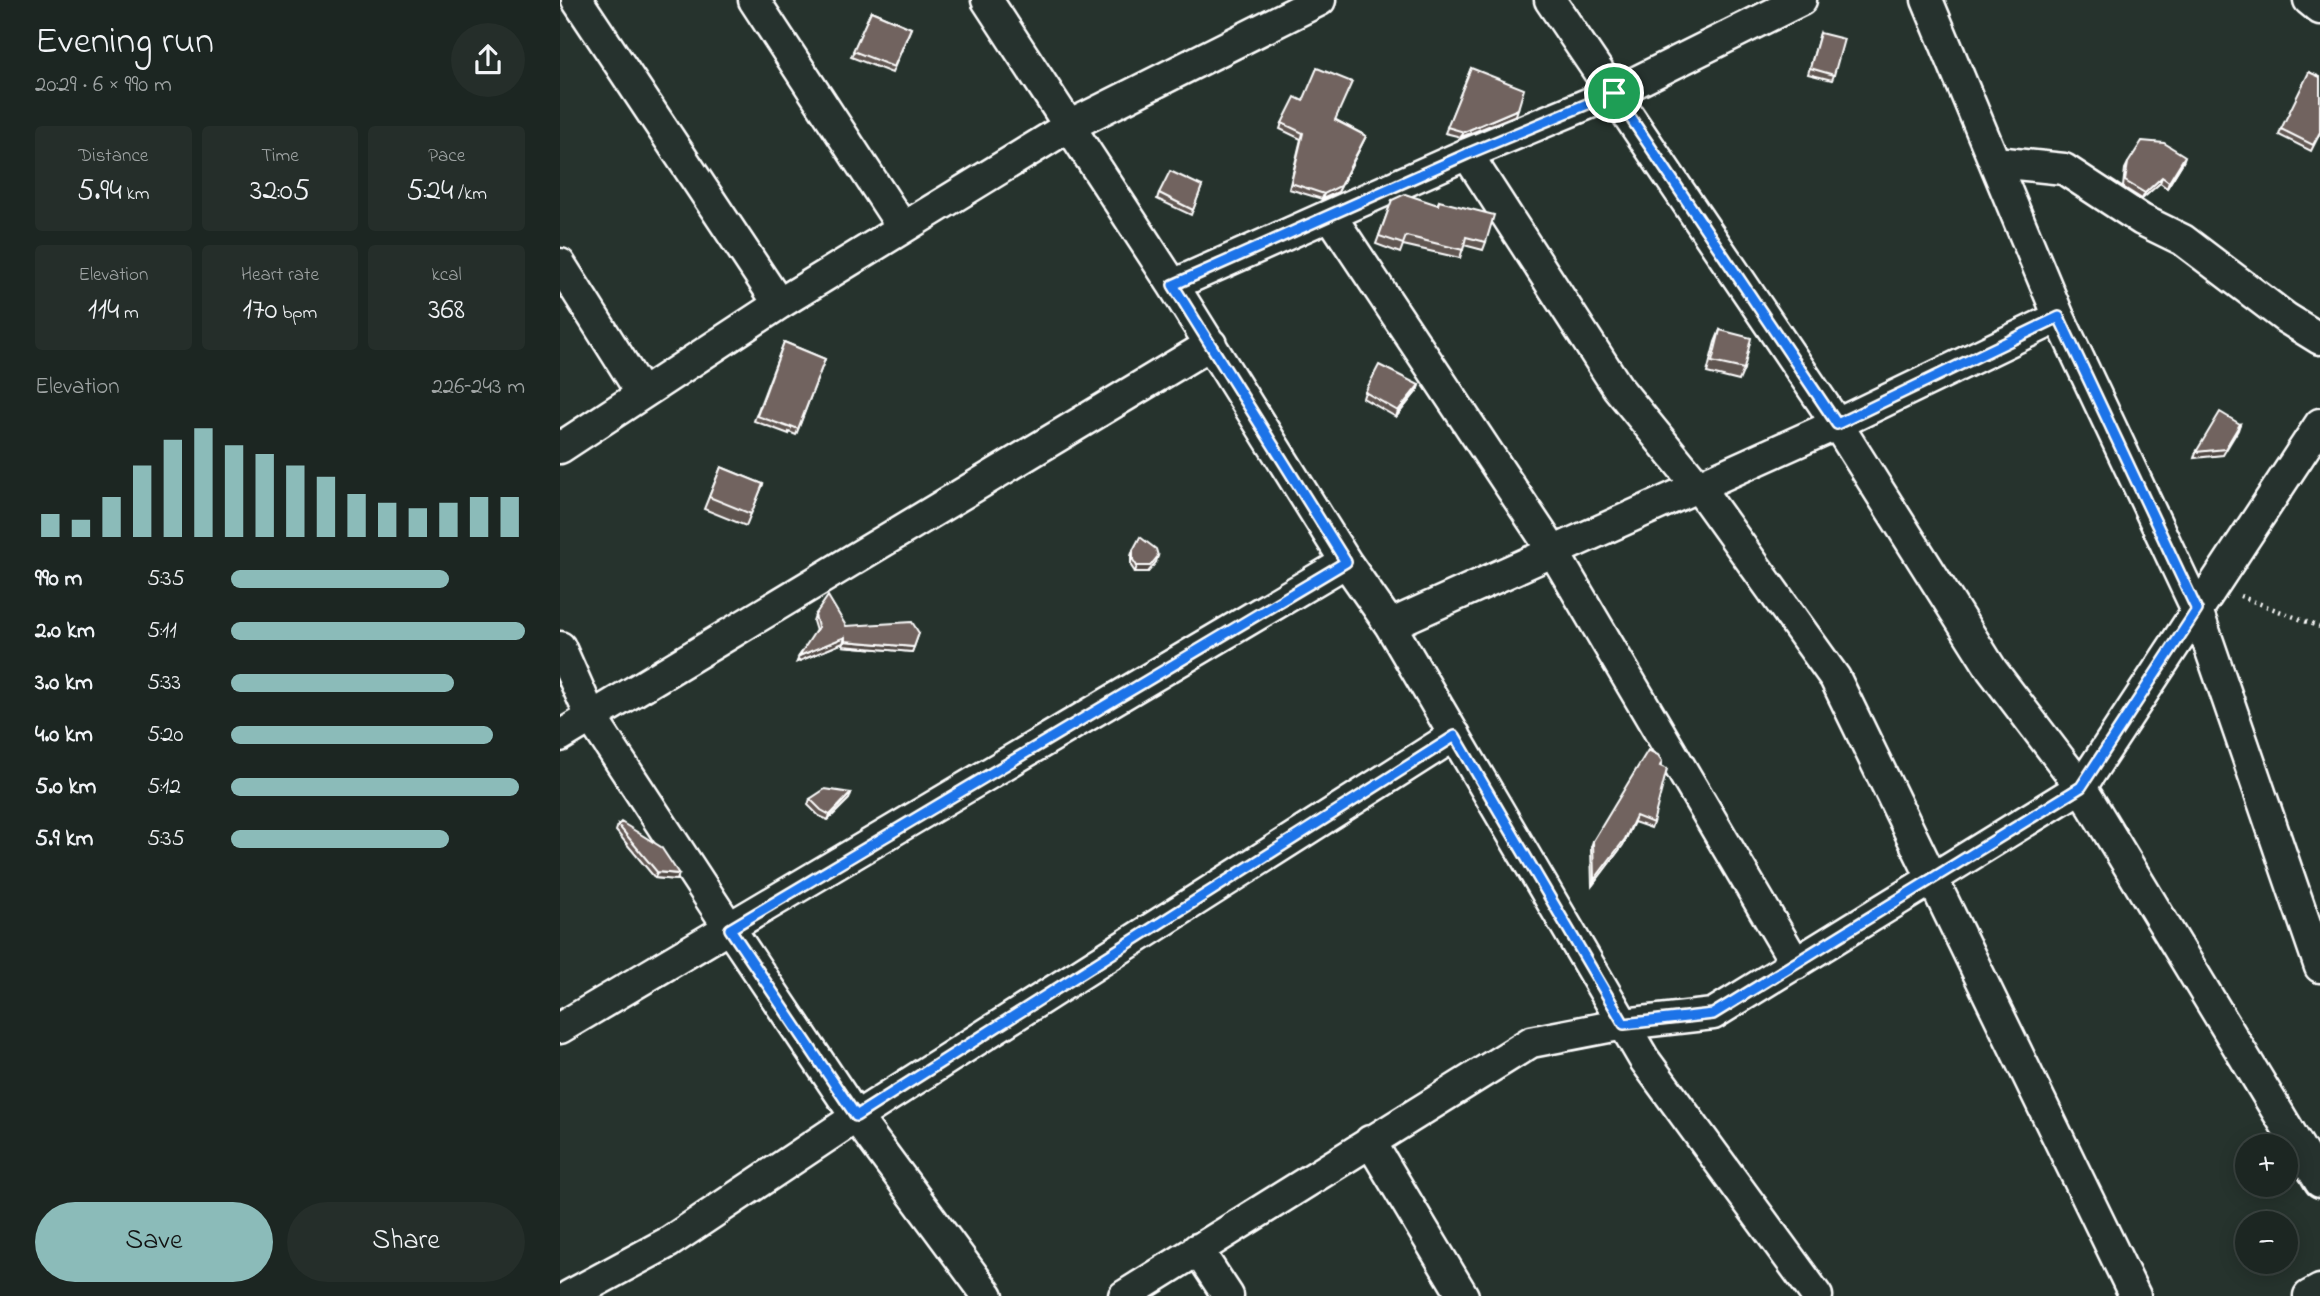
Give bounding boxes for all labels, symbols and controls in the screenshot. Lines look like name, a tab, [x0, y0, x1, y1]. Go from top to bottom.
text: Evening run	[35, 15, 214, 71]
button: share	[451, 23, 525, 97]
pin	[1584, 63, 1644, 123]
text: 20:29 · 6 × 990 m	[35, 69, 172, 102]
icon: arrive	[1595, 74, 1633, 112]
text: Distance	[78, 143, 148, 170]
text: Time	[261, 143, 299, 170]
text: Pace	[428, 143, 465, 170]
text: 5.94	[77, 170, 122, 214]
text: 32:05	[250, 170, 310, 214]
text: 5:24	[406, 170, 453, 214]
text: km	[122, 181, 150, 208]
text: /km	[453, 181, 487, 208]
text: Elevation	[78, 262, 148, 289]
text: Heart rate	[241, 262, 319, 289]
text: kcal	[432, 262, 462, 289]
text: 114	[88, 289, 119, 333]
text: 170	[243, 289, 277, 333]
text: 368	[428, 289, 465, 333]
text: m	[119, 300, 139, 327]
text: bpm	[277, 300, 317, 327]
text: Elevation	[35, 371, 120, 404]
text: 226–243 m	[431, 371, 525, 404]
text: 990 m	[35, 563, 82, 596]
text: 5:35	[147, 563, 185, 596]
text: 2.0 km	[35, 615, 95, 648]
text: 5:11	[147, 615, 177, 648]
text: 3.0 km	[35, 667, 93, 700]
text: 5:33	[147, 667, 181, 700]
text: 4.0 km	[35, 719, 93, 752]
text: 5:20	[147, 719, 183, 752]
text: 5.0 km	[35, 771, 96, 804]
text: 5:12	[147, 771, 181, 804]
text: 5.9 km	[35, 823, 93, 856]
text: 5:35	[147, 823, 185, 856]
map controls	[2235, 1134, 2298, 1274]
button: +	[2235, 1134, 2298, 1197]
button: Save	[35, 1202, 273, 1282]
button: Share	[287, 1202, 525, 1282]
button: −	[2235, 1211, 2298, 1274]

